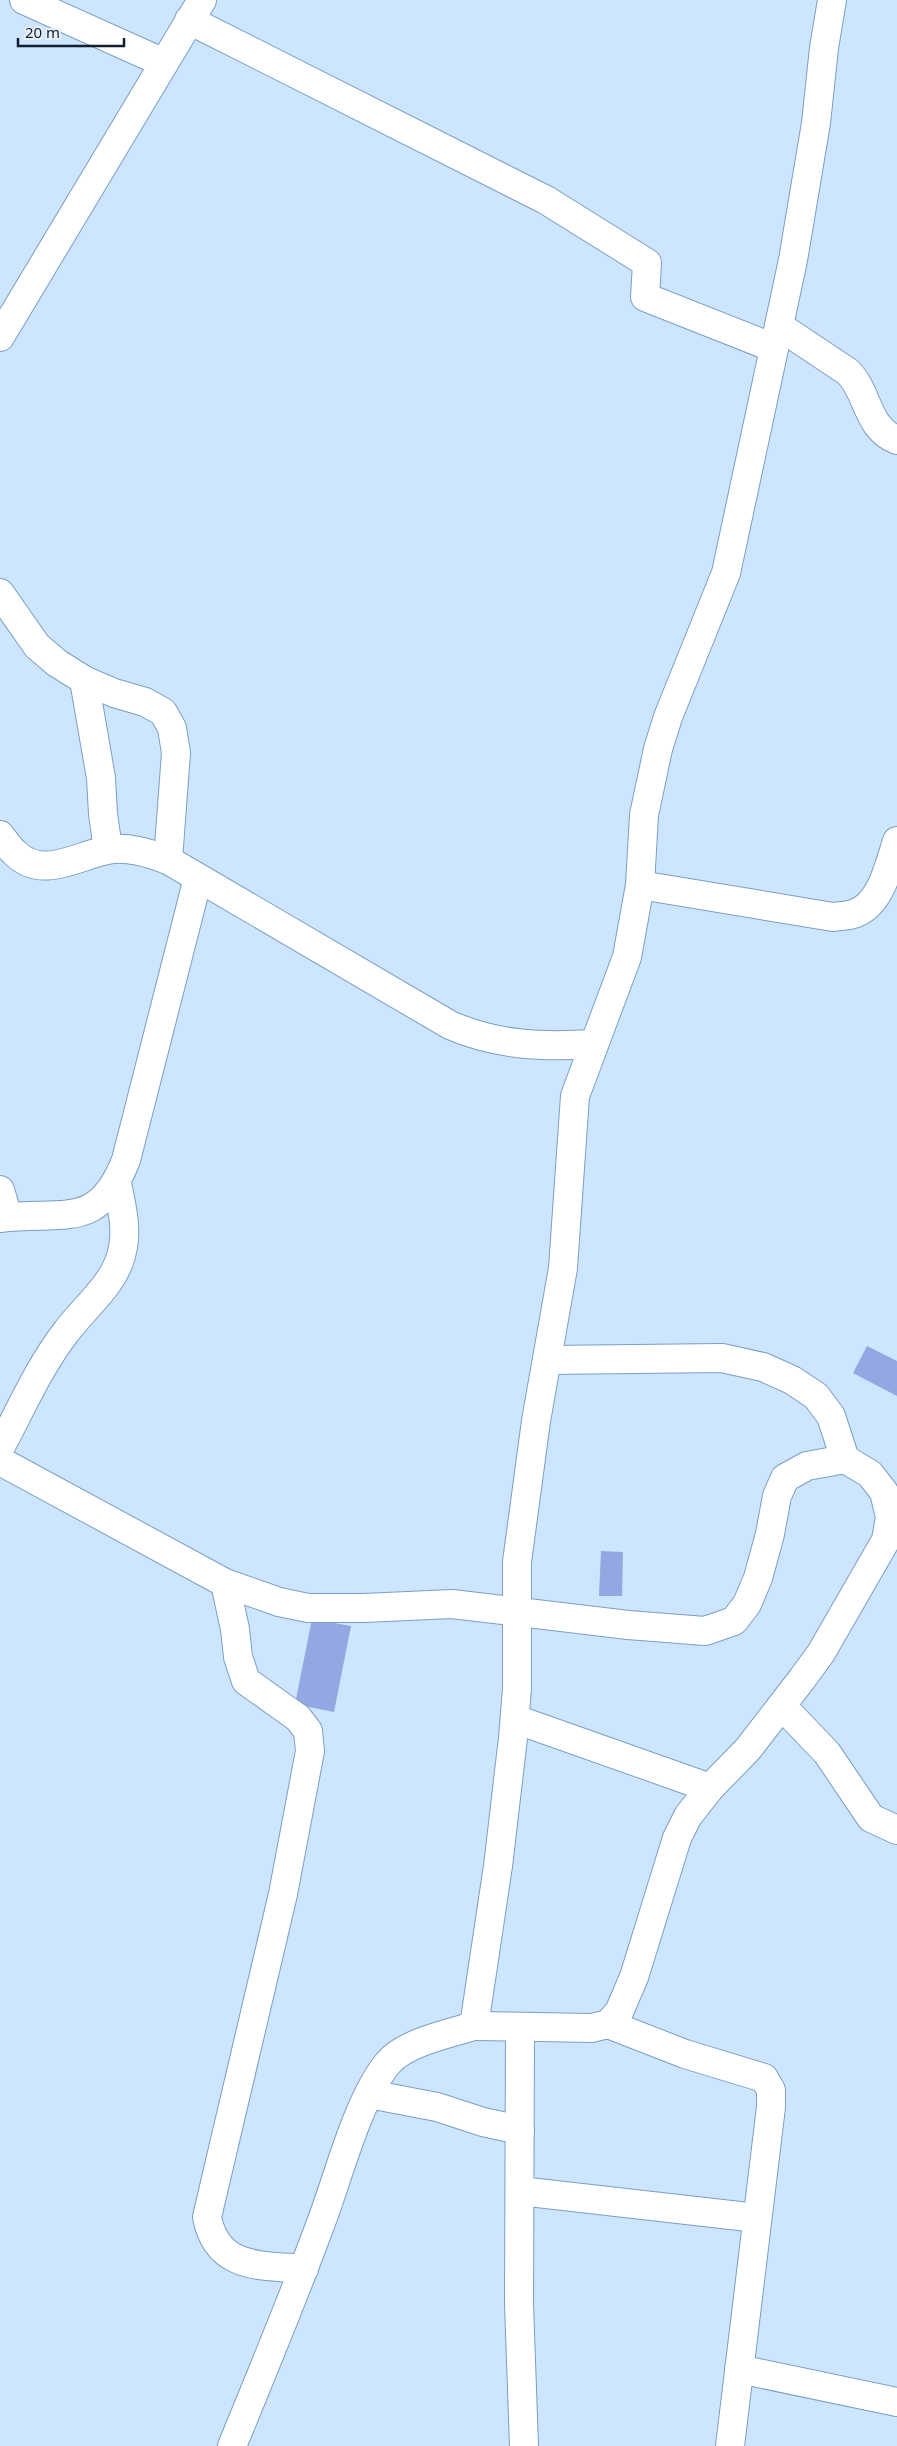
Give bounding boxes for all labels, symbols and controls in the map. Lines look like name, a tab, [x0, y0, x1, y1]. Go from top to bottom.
scale bar	[18, 15, 124, 47]
text: 20 m	[25, 22, 60, 42]

